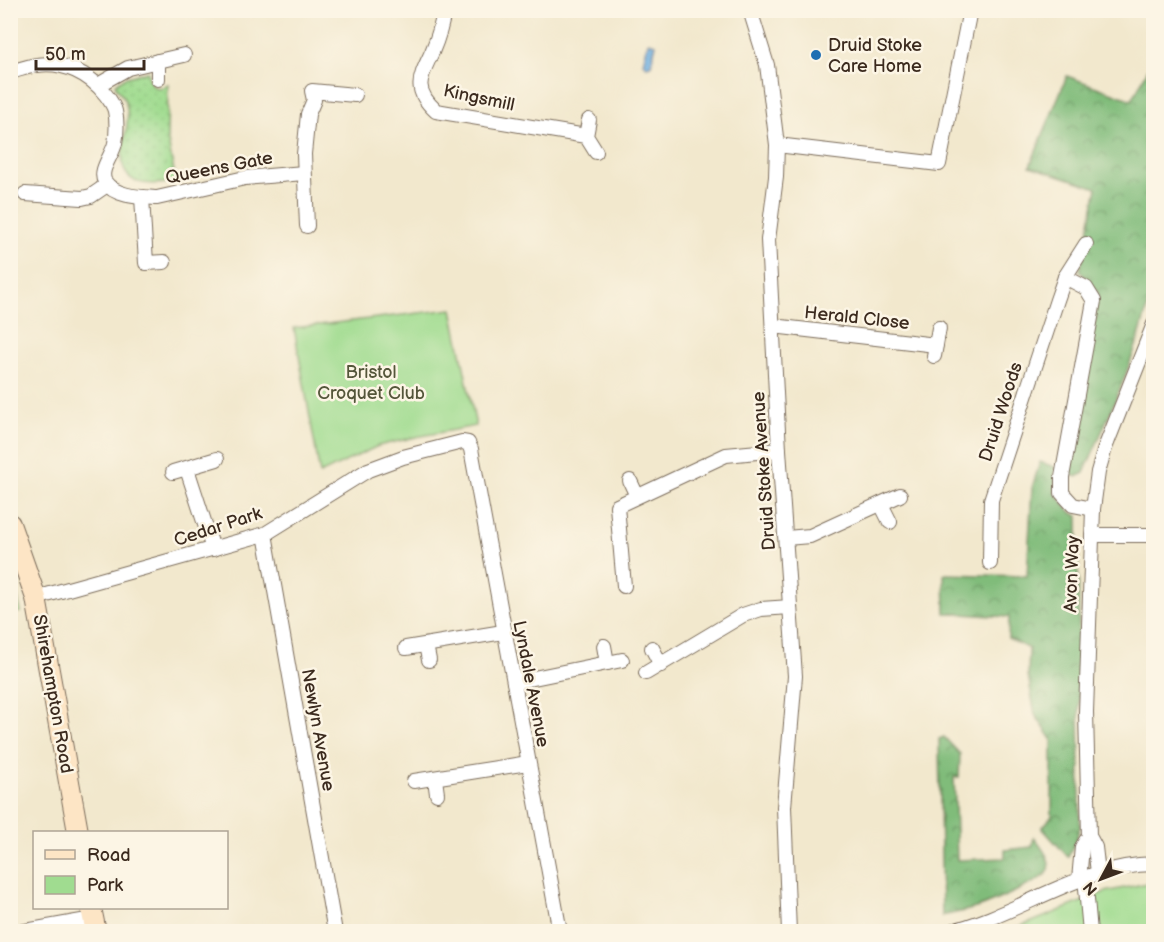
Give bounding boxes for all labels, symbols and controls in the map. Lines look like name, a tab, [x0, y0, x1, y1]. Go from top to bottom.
scale bar	[36, 33, 144, 71]
place label: Druid Stoke Care Home	[828, 35, 922, 77]
text: 50 m	[45, 44, 86, 65]
marker: Druid Stoke Care Home	[809, 48, 823, 62]
street label: Kingsmill	[441, 80, 517, 116]
street label: Queens Gate	[164, 147, 275, 189]
street label: Herald Close	[803, 302, 911, 334]
street label: Druid Woods	[975, 360, 1027, 464]
park label: Bristol Croquet Club	[317, 362, 425, 404]
street label: Druid Stoke Avenue	[748, 391, 780, 551]
street label: Cedar Park	[171, 503, 265, 551]
street label: Avon Way	[1060, 534, 1084, 613]
street label: Shirehampton Road	[29, 613, 77, 775]
street label: Lyndale Avenue	[508, 619, 554, 749]
street label: Newlyn Avenue	[297, 667, 339, 793]
legend	[33, 831, 228, 909]
text: Road	[87, 845, 131, 866]
north arrow	[1071, 849, 1131, 909]
text: Park	[87, 875, 123, 896]
text: N	[1080, 877, 1102, 899]

